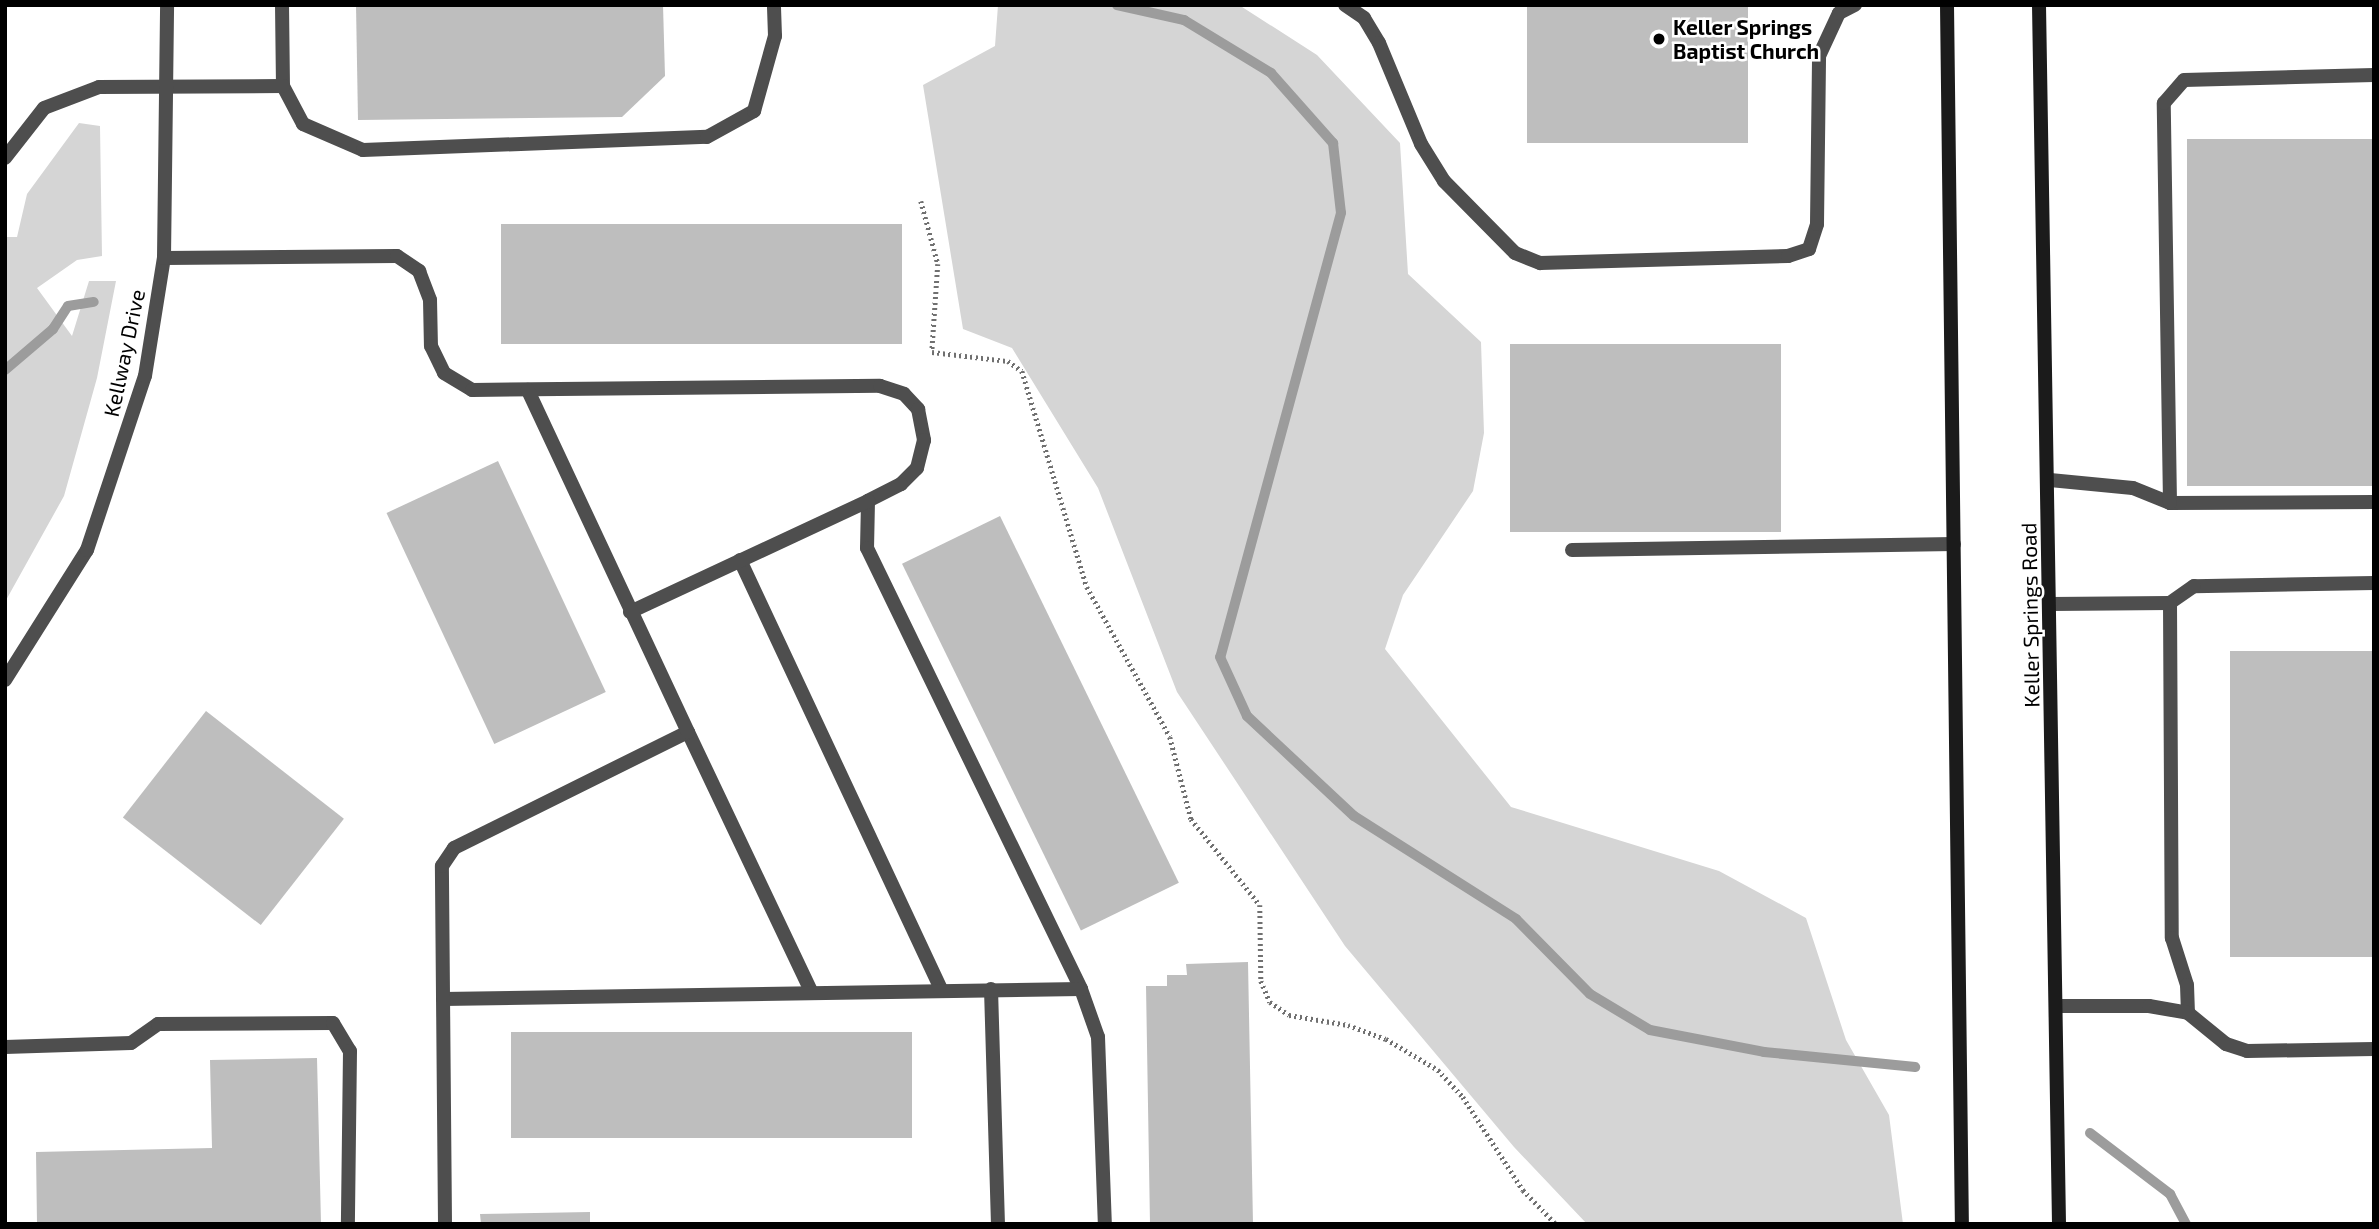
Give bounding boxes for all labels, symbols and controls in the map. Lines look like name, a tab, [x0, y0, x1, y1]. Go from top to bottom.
place label: Keller Springs Baptist Church	[1673, 14, 1819, 64]
marker: Keller Springs Baptist Church	[1651, 31, 1667, 47]
street label: Kellway Drive	[98, 287, 150, 419]
street label: Keller Springs Road	[2016, 522, 2044, 708]

